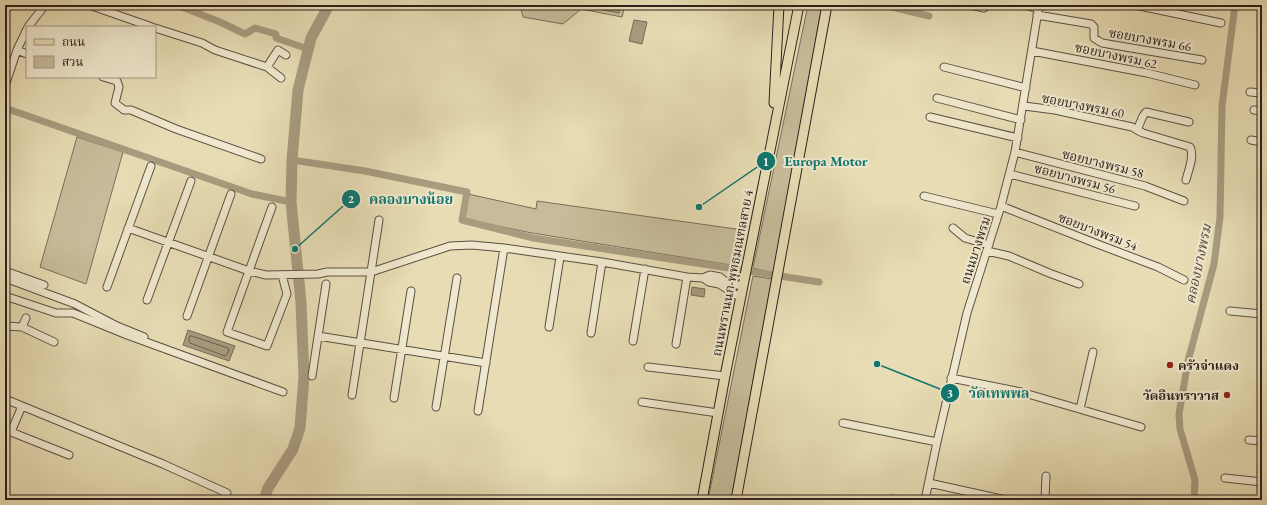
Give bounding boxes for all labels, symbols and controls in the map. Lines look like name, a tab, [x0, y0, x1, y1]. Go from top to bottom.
street label: ซอยบางพรม 66	[1107, 24, 1193, 55]
legend	[26, 26, 156, 78]
text: ถนน	[62, 34, 85, 50]
street label: ซอยบางพรม 62	[1073, 38, 1159, 73]
text: สวน	[62, 54, 84, 70]
street label: ซอยบางพรม 60	[1040, 89, 1126, 122]
street label: ซอยบางพรม 58	[1060, 145, 1146, 182]
callout: Europa Motor	[756, 148, 875, 174]
text: Europa Motor	[784, 152, 868, 170]
text: 1	[763, 154, 769, 170]
street label: ซอยบางพรม 56	[1032, 159, 1117, 198]
callout: คลองบางน้อย	[341, 186, 461, 212]
street label: ถนนพรานนก-พุทธมณฑลสาย 4	[708, 188, 757, 358]
text: คลองบางน้อย	[369, 190, 453, 208]
text: 2	[348, 191, 355, 207]
street label: ซอยบางพรม 54	[1056, 209, 1141, 255]
street label: ถนนบางพรม	[957, 214, 994, 286]
water label: คลองบางพรม	[1181, 222, 1215, 306]
place label: ครัวจ่าแดง	[1178, 357, 1239, 374]
marker: ครัวจ่าแดง	[1165, 360, 1175, 370]
callout: วัดเทพพล	[940, 380, 1037, 406]
text: วัดเทพพล	[969, 384, 1029, 402]
text: 3	[947, 385, 953, 401]
place label: วัดอินทราวาส	[1143, 387, 1219, 404]
marker: วัดอินทราวาส	[1222, 390, 1232, 400]

